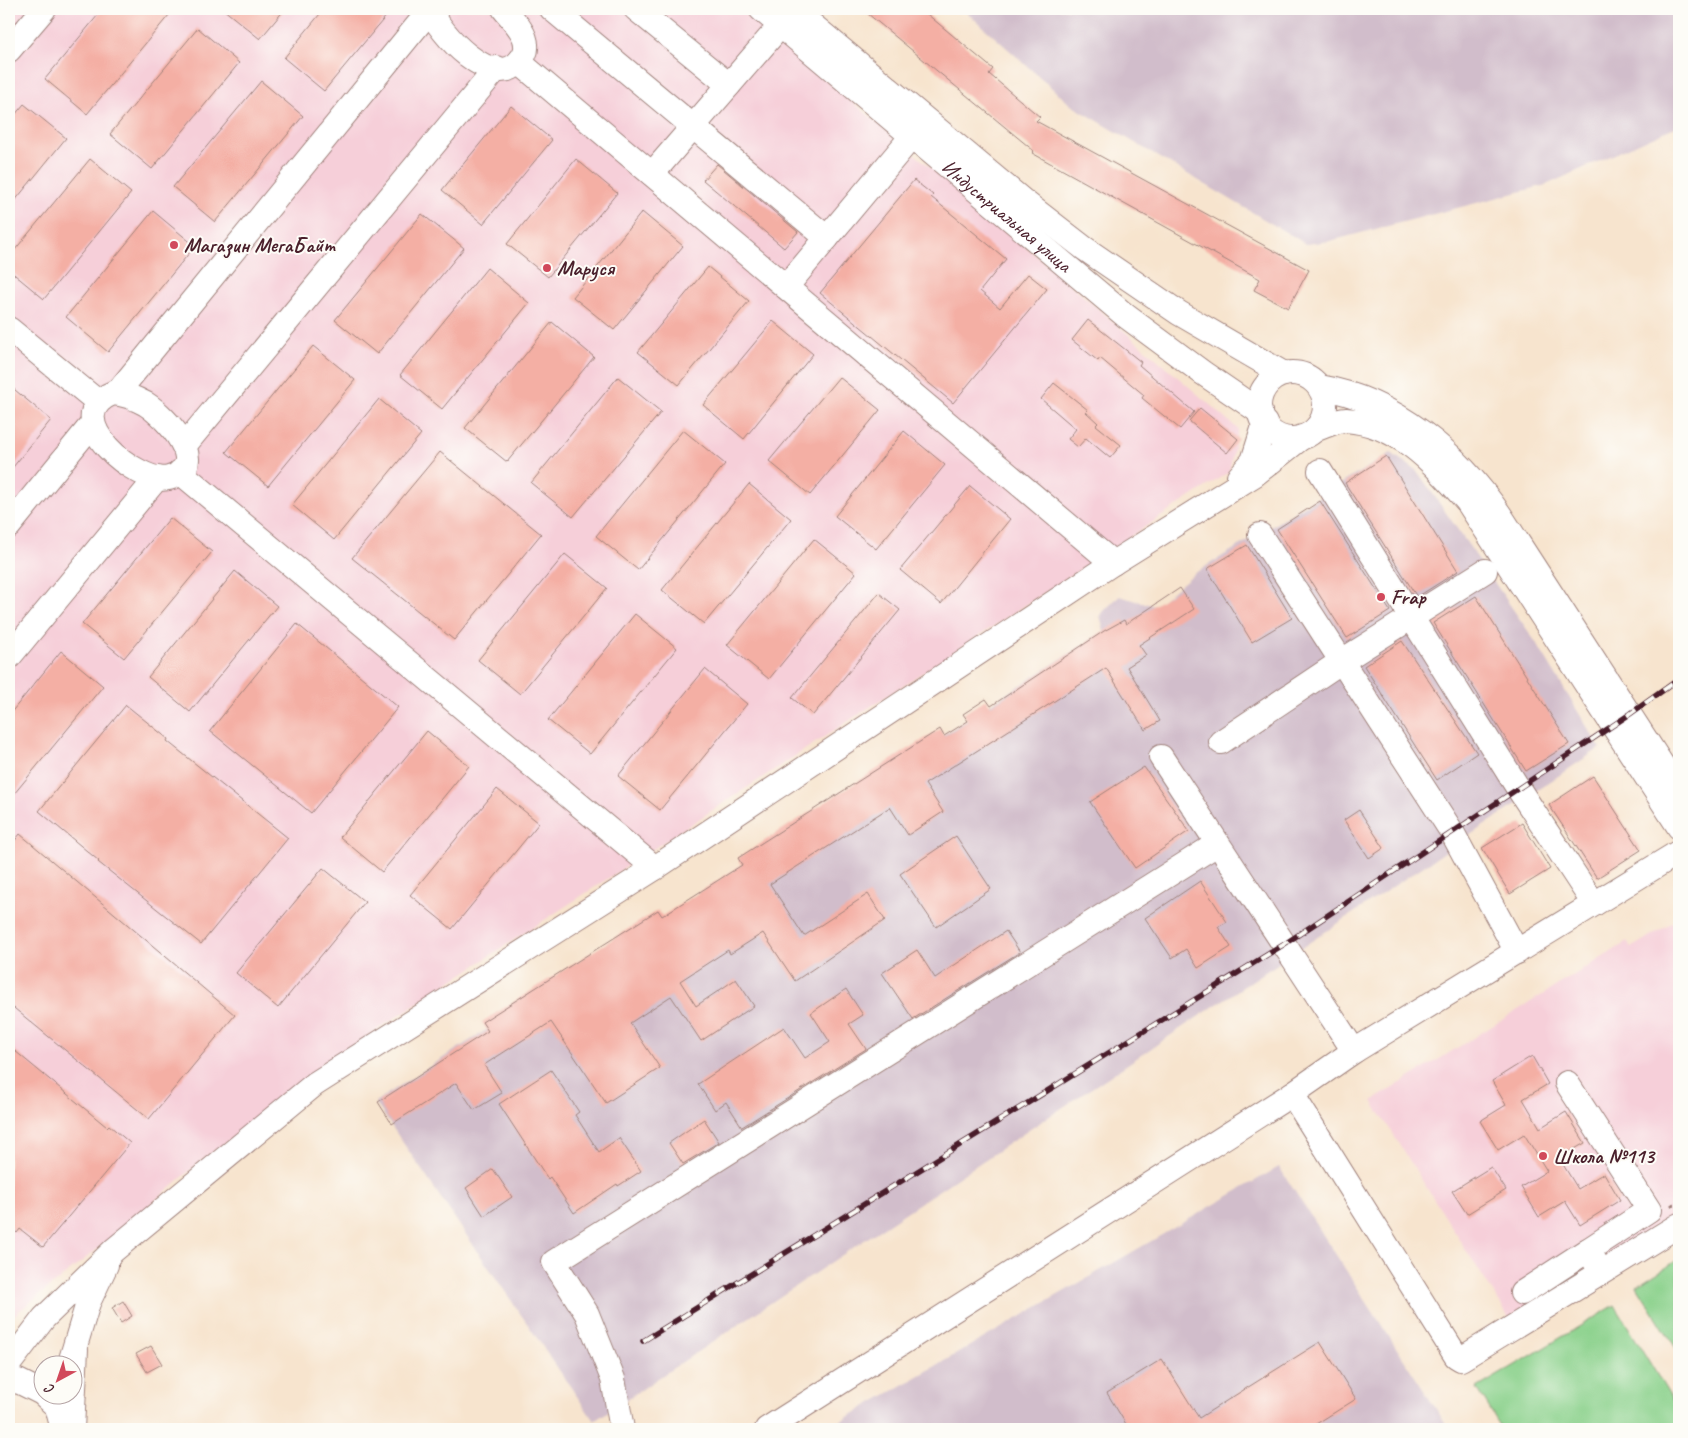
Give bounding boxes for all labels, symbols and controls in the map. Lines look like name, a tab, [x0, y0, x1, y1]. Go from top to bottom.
street label: Индустриальная улица	[936, 154, 1078, 279]
place label: Магазин МегаБайт	[184, 232, 336, 259]
marker: Магазин МегаБайт	[168, 239, 180, 251]
place label: Маруся	[557, 255, 616, 282]
marker: Маруся	[541, 262, 553, 274]
place label: Frap	[1391, 584, 1427, 610]
marker: Frap	[1375, 591, 1387, 603]
place label: Школа №113	[1553, 1143, 1656, 1169]
marker: Школа №113	[1537, 1150, 1549, 1162]
north arrow	[32, 1356, 82, 1406]
text: С	[40, 1379, 58, 1398]

